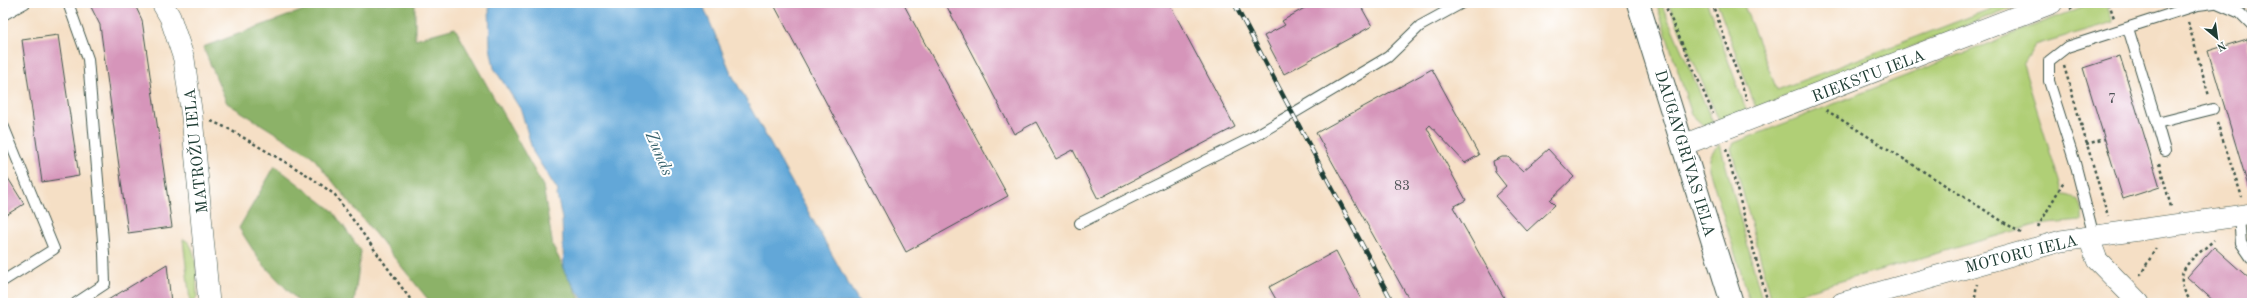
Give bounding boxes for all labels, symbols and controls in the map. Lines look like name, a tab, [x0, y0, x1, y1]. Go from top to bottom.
north arrow	[2197, 18, 2237, 58]
text: N	[2214, 39, 2227, 53]
street label: RIEKSTU IELA	[1810, 48, 1927, 106]
street label: DAUGAVGRĪVAS IELA	[1651, 67, 1720, 239]
street label: MATROŽU IELA	[178, 87, 212, 215]
house number: 7	[2108, 92, 2116, 106]
water label: Zunds	[642, 129, 676, 179]
house number: 83	[1394, 179, 1410, 193]
street label: MOTORU IELA	[1964, 233, 2079, 277]

